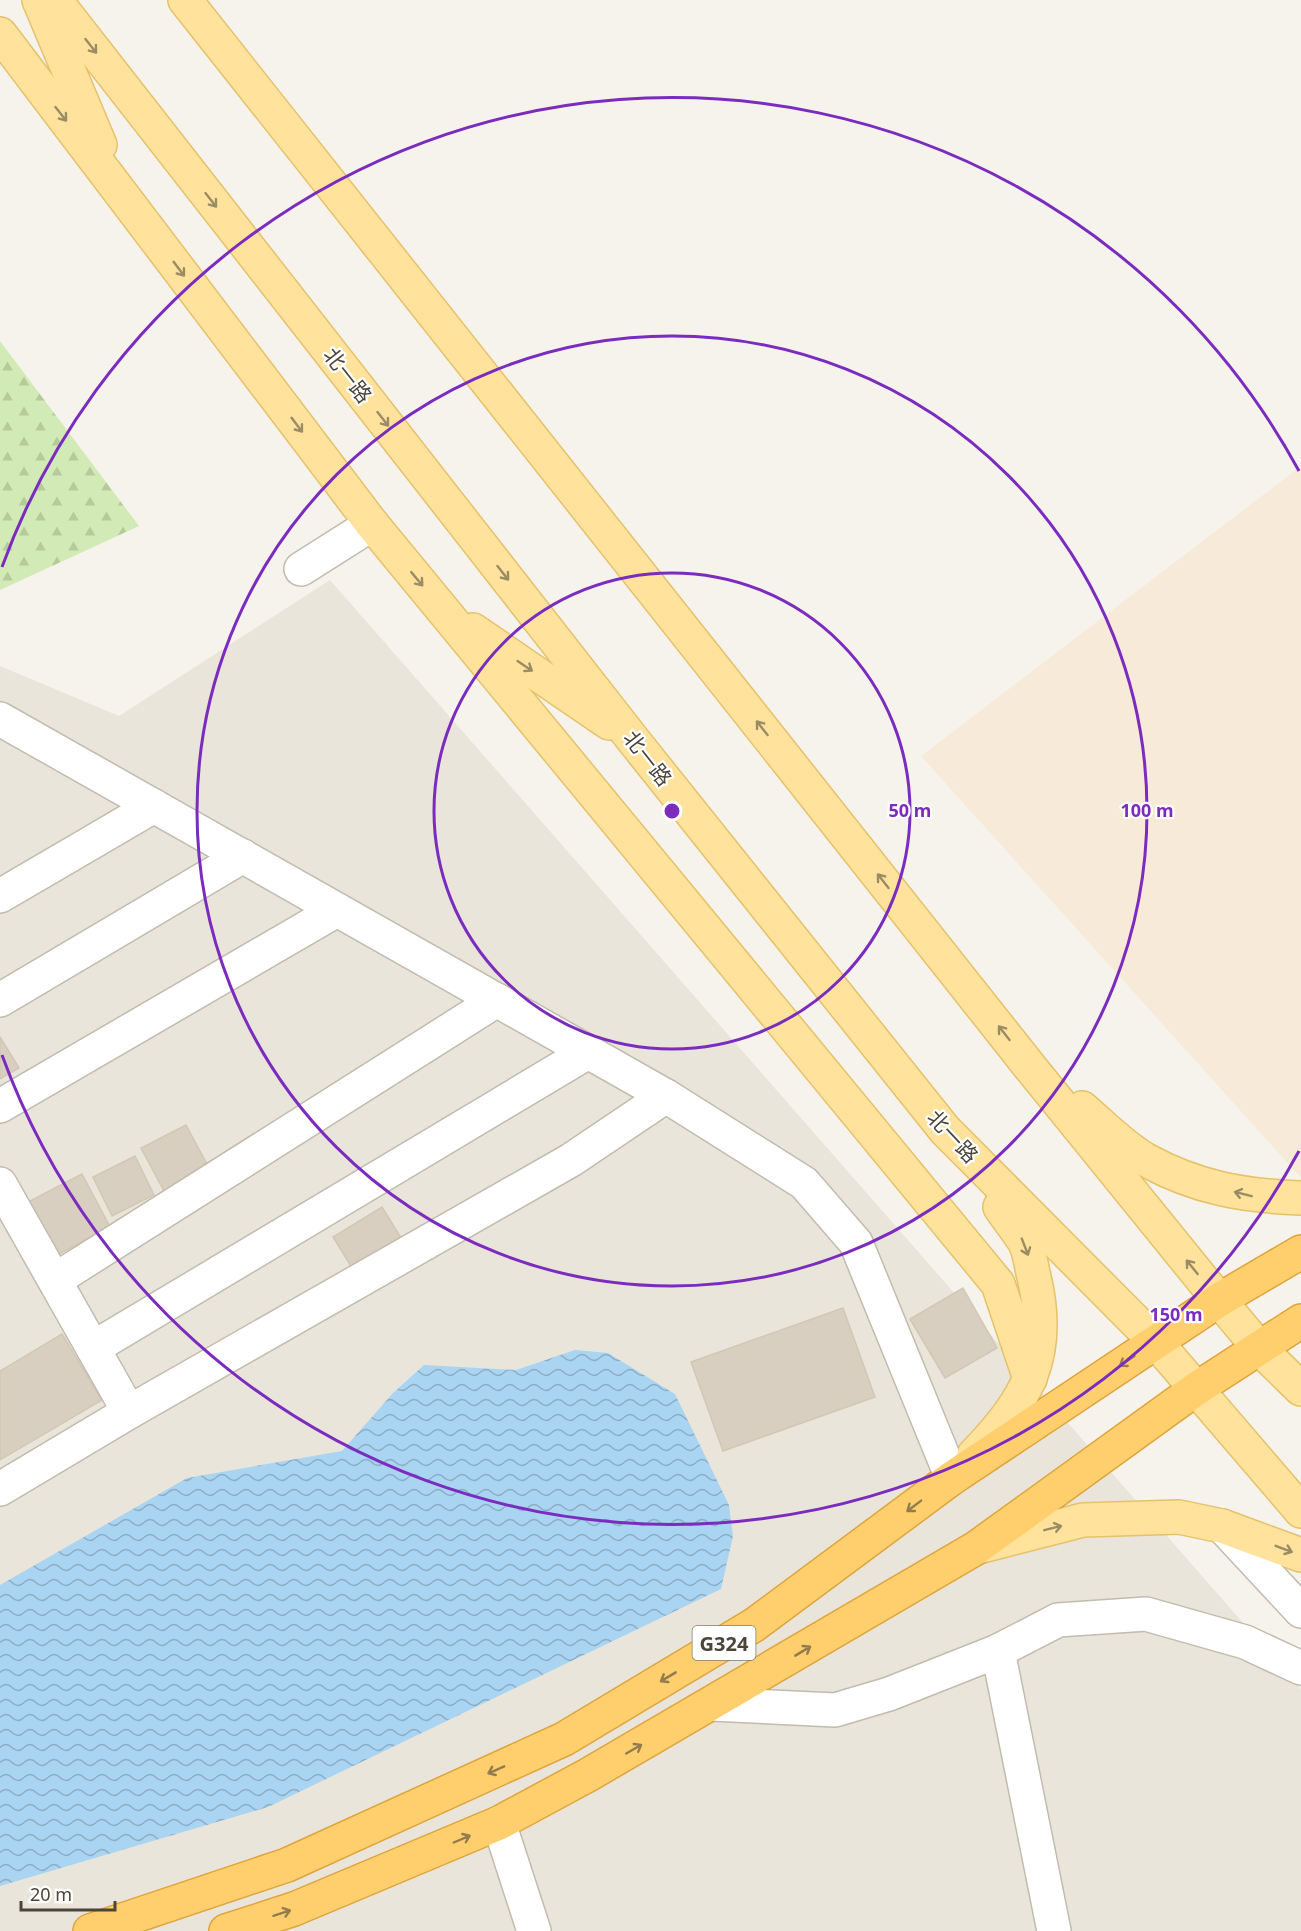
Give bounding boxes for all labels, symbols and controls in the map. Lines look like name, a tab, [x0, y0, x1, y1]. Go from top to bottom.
one-way arrow	[85, 38, 98, 54]
one-way arrow	[55, 106, 68, 122]
one-way arrow	[205, 191, 218, 207]
one-way arrow	[173, 261, 186, 277]
street label: 北一路	[318, 342, 378, 408]
one-way arrow	[377, 411, 390, 427]
one-way arrow	[291, 416, 303, 432]
one-way arrow	[497, 565, 510, 581]
one-way arrow	[410, 570, 423, 586]
one-way arrow	[516, 659, 533, 672]
one-way arrow	[755, 720, 768, 736]
street label: 北一路	[618, 725, 678, 791]
text: 50 m	[889, 798, 931, 822]
text: 100 m	[1120, 798, 1174, 822]
centre of rings	[662, 801, 682, 821]
one-way arrow	[876, 873, 889, 889]
one-way arrow	[997, 1026, 1010, 1042]
street label: 北一路	[921, 1103, 985, 1169]
one-way arrow	[1234, 1187, 1253, 1199]
one-way arrow	[1020, 1238, 1031, 1256]
one-way arrow	[1186, 1259, 1199, 1275]
text: 150 m	[1149, 1302, 1203, 1326]
one-way arrow	[1119, 1355, 1136, 1367]
one-way arrow	[906, 1500, 922, 1513]
one-way arrow	[1043, 1521, 1062, 1533]
one-way arrow	[1274, 1544, 1293, 1555]
road number: G324	[692, 1626, 756, 1660]
one-way arrow	[794, 1645, 811, 1657]
one-way arrow	[660, 1671, 677, 1683]
one-way arrow	[626, 1742, 643, 1754]
one-way arrow	[488, 1764, 506, 1776]
one-way arrow	[452, 1833, 471, 1844]
scale bar	[21, 1874, 116, 1912]
text: 20 m	[30, 1882, 72, 1906]
one-way arrow	[272, 1907, 291, 1918]

